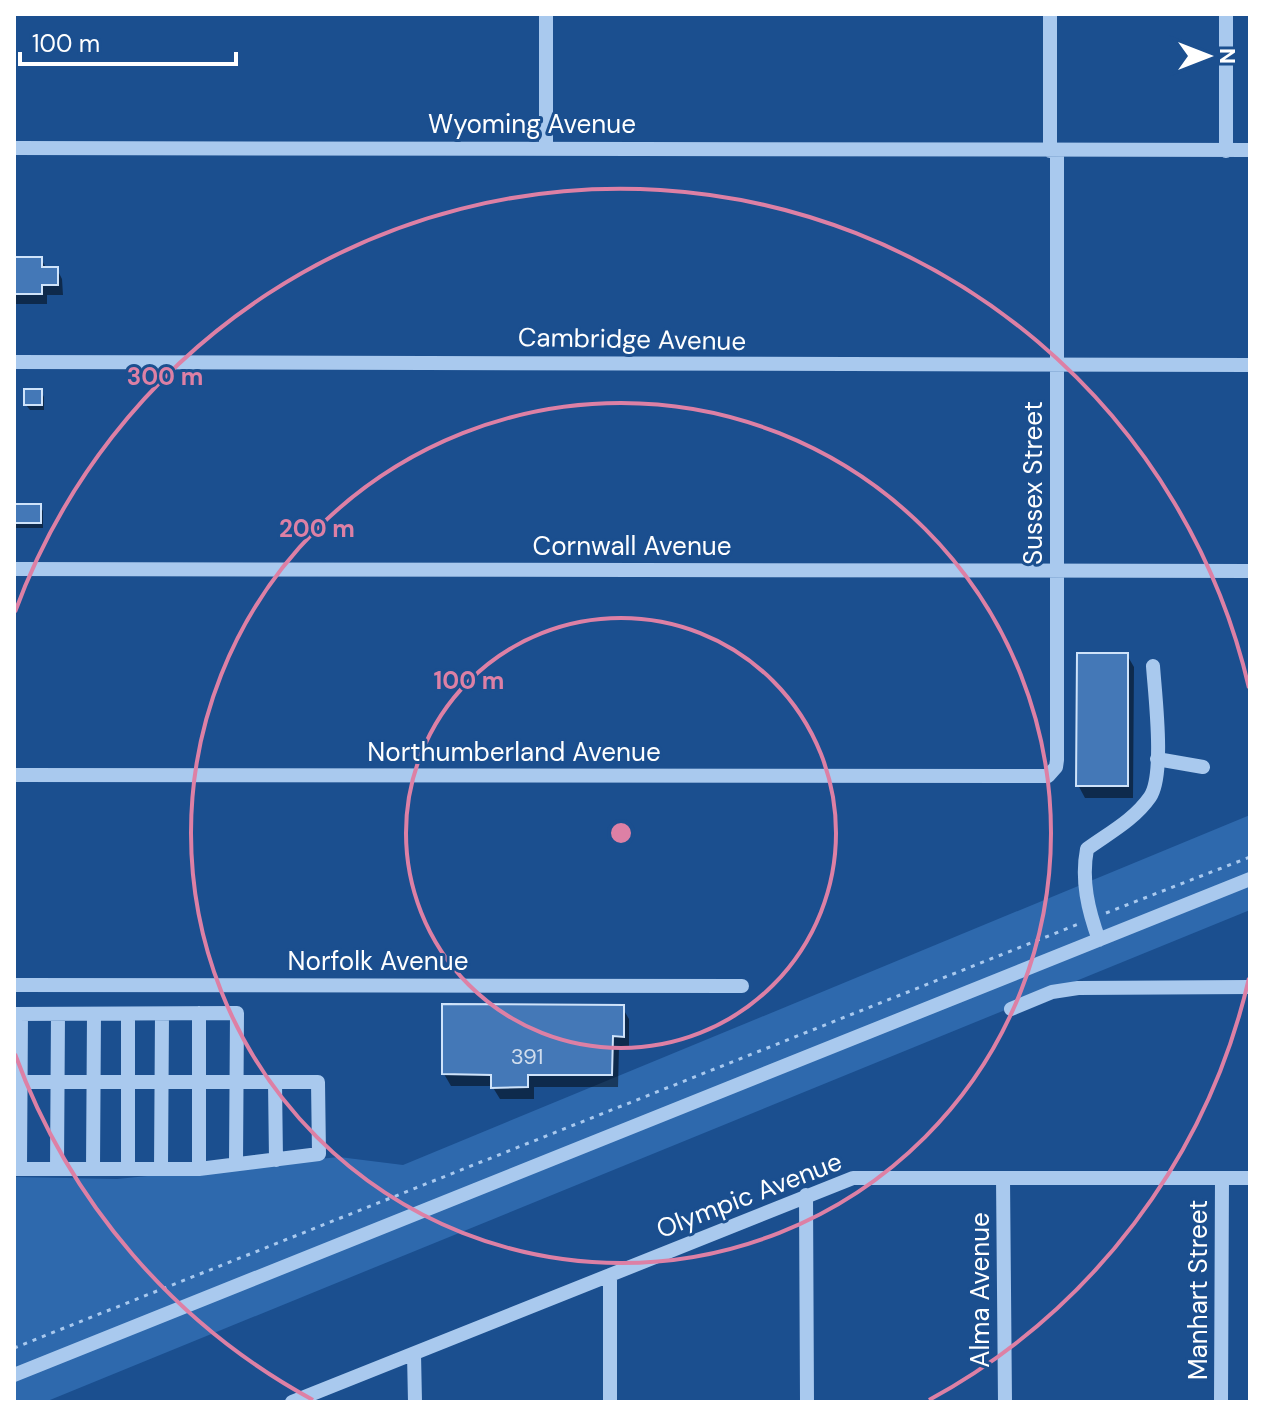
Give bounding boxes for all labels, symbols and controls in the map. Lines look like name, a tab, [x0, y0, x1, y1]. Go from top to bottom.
scale bar	[20, 16, 236, 66]
north arrow	[1168, 16, 1248, 96]
text: 100 m	[32, 28, 100, 59]
text: N	[1213, 48, 1242, 64]
street label: Wyoming Avenue	[428, 107, 636, 141]
street label: Cambridge Avenue	[518, 320, 746, 358]
text: 300 m	[127, 361, 203, 392]
street label: Sussex Street	[1016, 401, 1050, 565]
text: 200 m	[279, 513, 355, 544]
street label: Cornwall Avenue	[533, 529, 731, 563]
text: 100 m	[434, 665, 504, 696]
street label: Northumberland Avenue	[367, 735, 661, 769]
centre of rings	[607, 819, 635, 847]
street label: Norfolk Avenue	[288, 944, 468, 978]
house number: 391	[511, 1042, 543, 1071]
street label: Olympic Avenue	[651, 1144, 847, 1246]
street label: Manhart Street	[1181, 1200, 1215, 1380]
street label: Alma Avenue	[963, 1212, 997, 1368]

